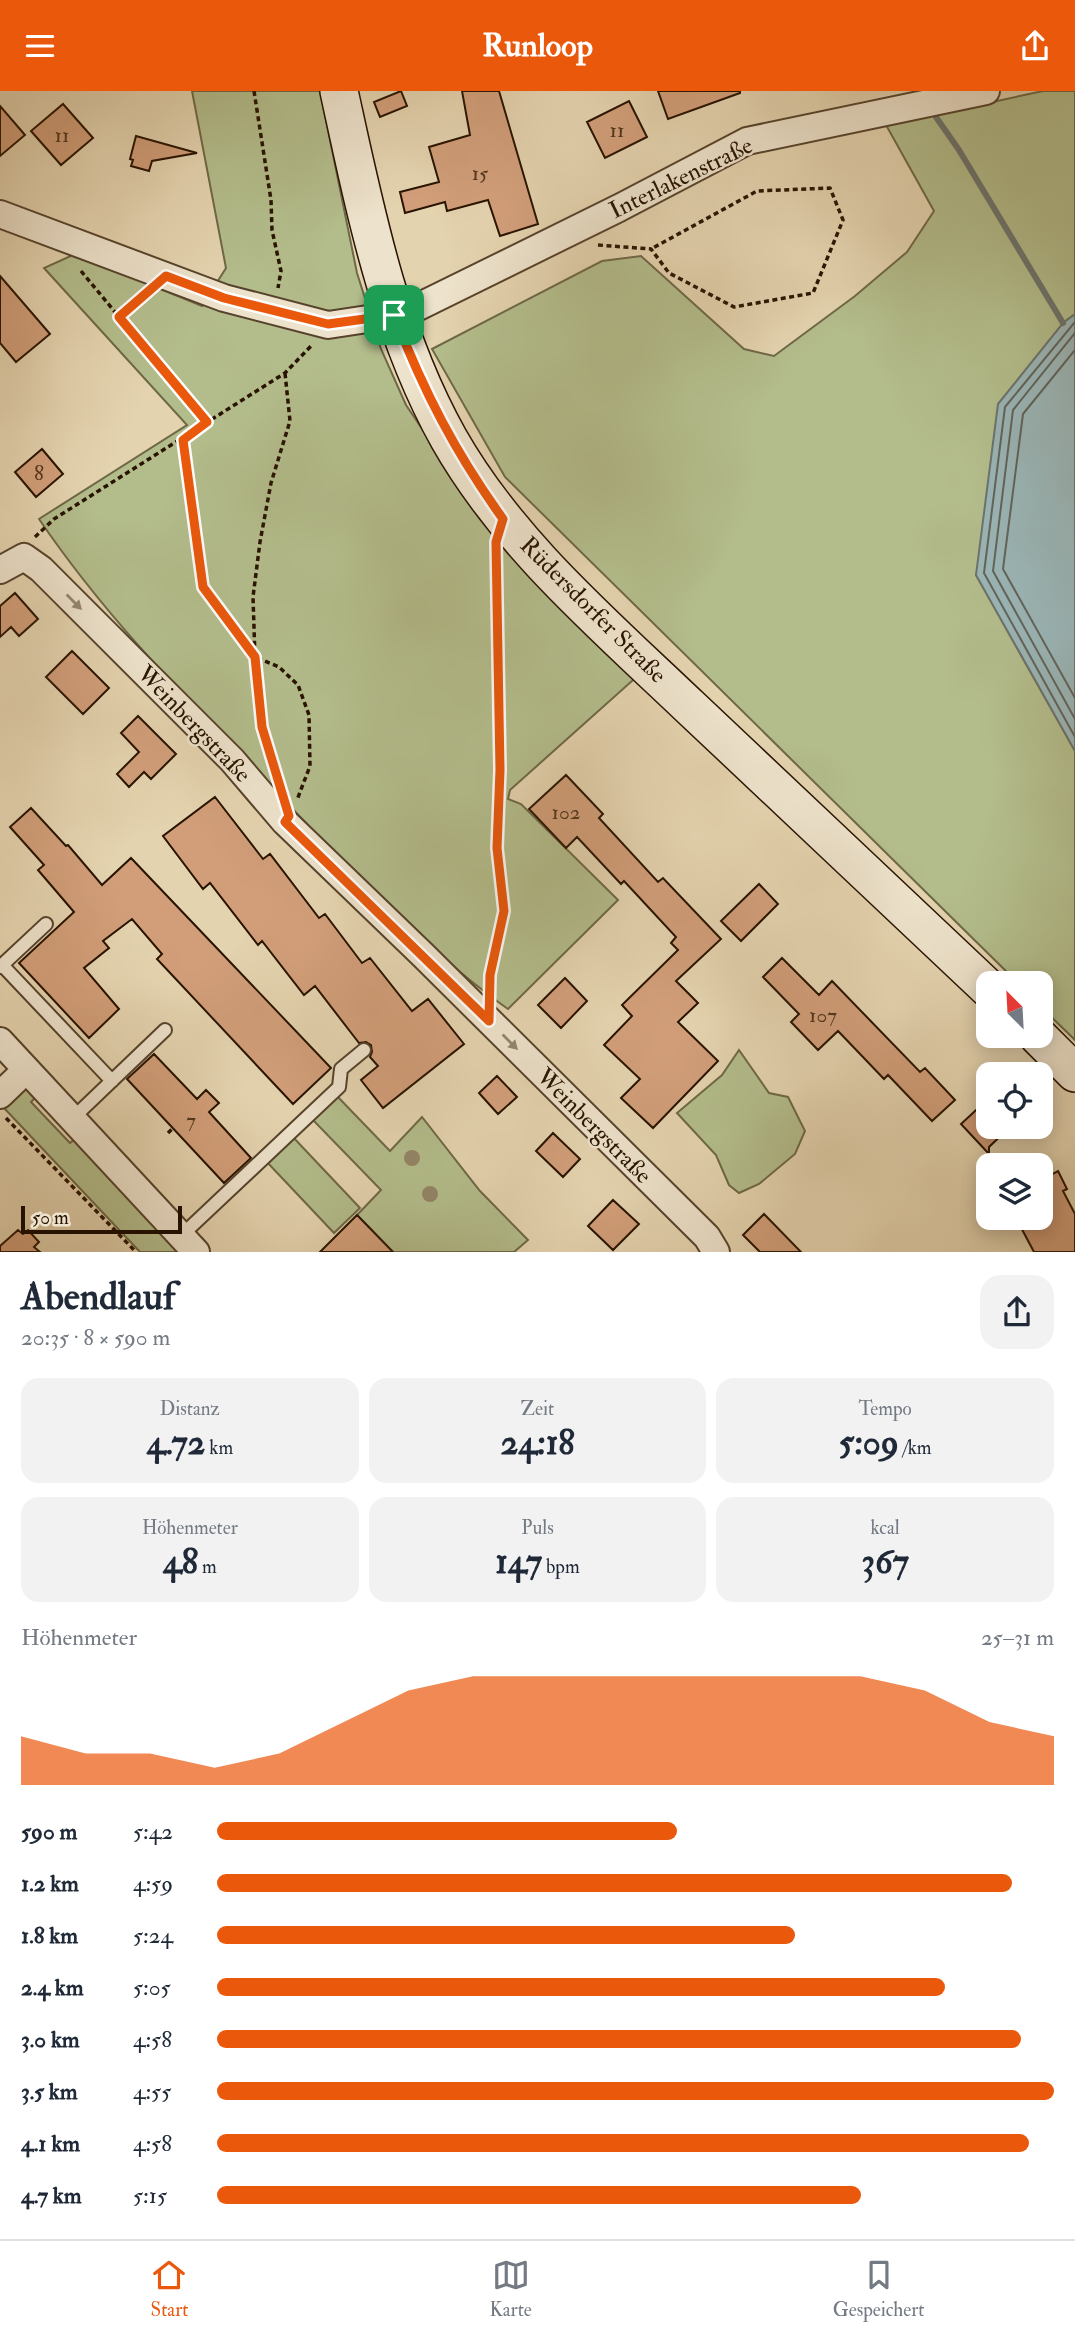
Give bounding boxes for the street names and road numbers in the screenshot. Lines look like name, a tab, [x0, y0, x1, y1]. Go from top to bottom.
street label: Interlakenstraße	[604, 130, 758, 226]
street label: Rüdersdorfer Straße	[513, 530, 673, 690]
street label: Weinbergstraße	[130, 658, 258, 789]
street label: Weinbergstraße	[529, 1061, 658, 1190]

